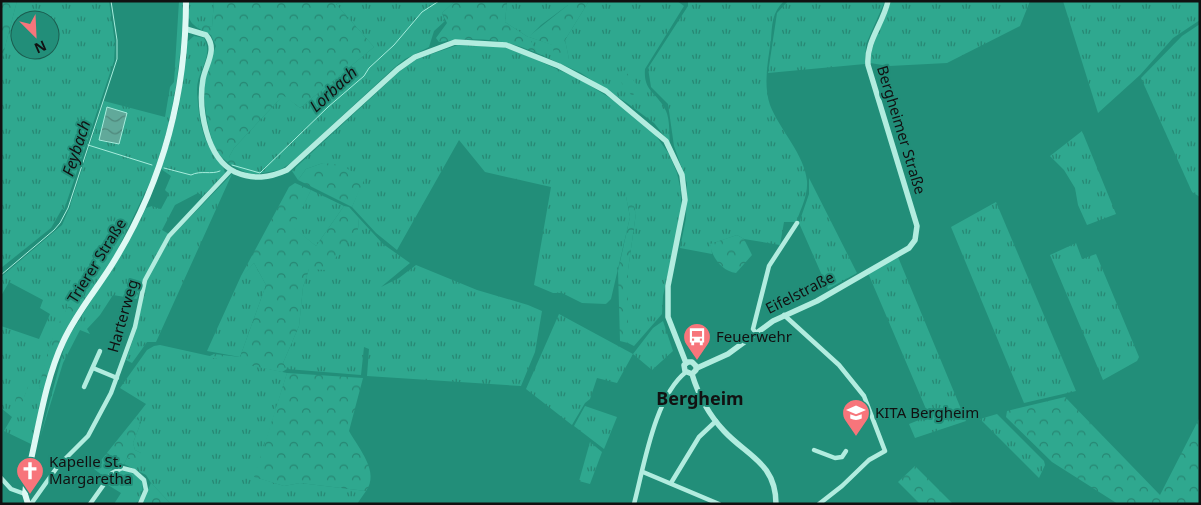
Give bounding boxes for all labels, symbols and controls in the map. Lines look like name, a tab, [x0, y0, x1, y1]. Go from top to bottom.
north arrow	[10, 10, 60, 60]
text: N	[31, 36, 50, 58]
water label: Lorbach	[304, 61, 362, 117]
street label: Bergheimer Straße	[873, 63, 931, 196]
water label: Feybach	[57, 117, 95, 179]
street label: Trierer Straße	[62, 214, 130, 307]
street label: Eifelstraße	[762, 266, 837, 318]
street label: Harterweg	[102, 277, 142, 355]
bus stop icon: Feuerwehr	[682, 322, 712, 361]
place label: Feuerwehr	[716, 326, 792, 346]
district label: Bergheim	[656, 386, 744, 410]
school or university icon: KITA Bergheim	[841, 398, 871, 437]
place label: KITA Bergheim	[875, 402, 979, 422]
place label: Kapelle St. Margaretha	[49, 451, 132, 488]
church icon: Kapelle St. Margaretha	[15, 456, 45, 495]

